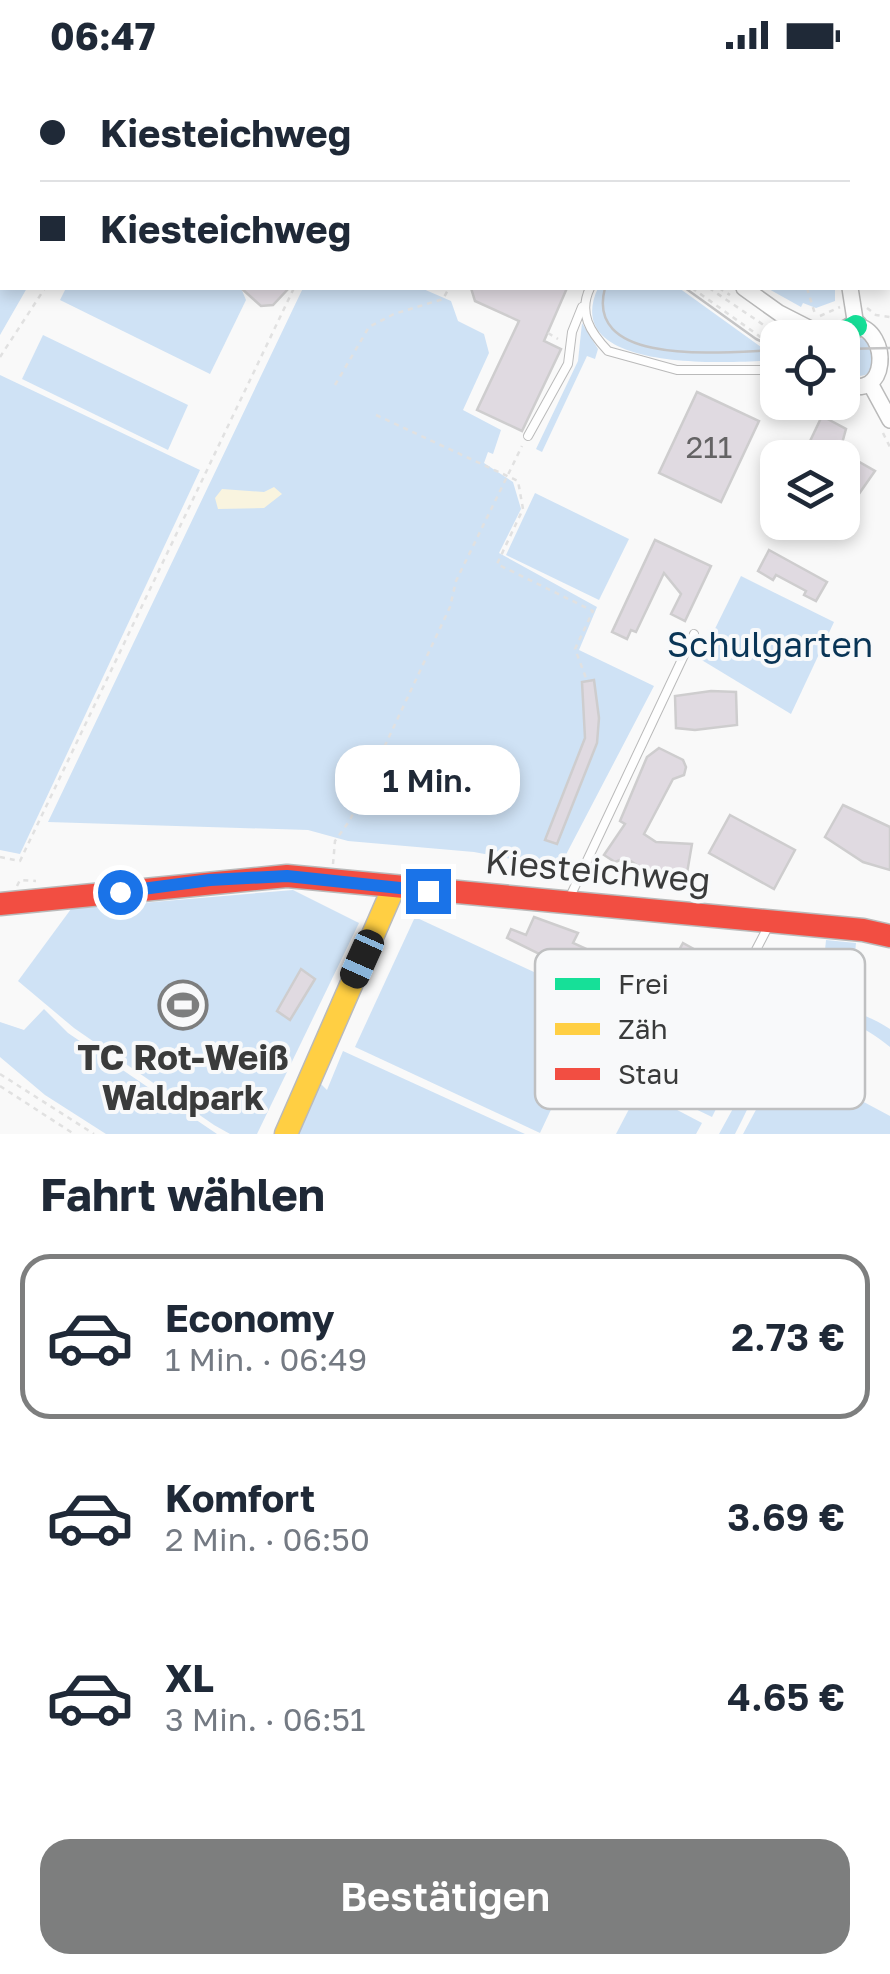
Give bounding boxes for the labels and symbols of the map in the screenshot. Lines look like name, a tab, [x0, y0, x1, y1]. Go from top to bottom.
house number: 211	[686, 429, 732, 465]
park label: Schulgarten	[667, 623, 873, 665]
callout: 1 Min.	[336, 746, 520, 816]
street label: Kiesteichweg	[484, 839, 712, 901]
route end	[406, 869, 451, 914]
route start	[98, 870, 143, 915]
car	[336, 925, 388, 993]
legend	[535, 949, 865, 1109]
text: Frei	[618, 967, 669, 1000]
sports icon: TC Rot-Weiß Waldpark	[157, 979, 209, 1031]
text: Zäh	[618, 1012, 668, 1045]
place label: TC Rot-Weiß Waldpark	[77, 1036, 289, 1118]
text: Stau	[618, 1057, 679, 1090]

